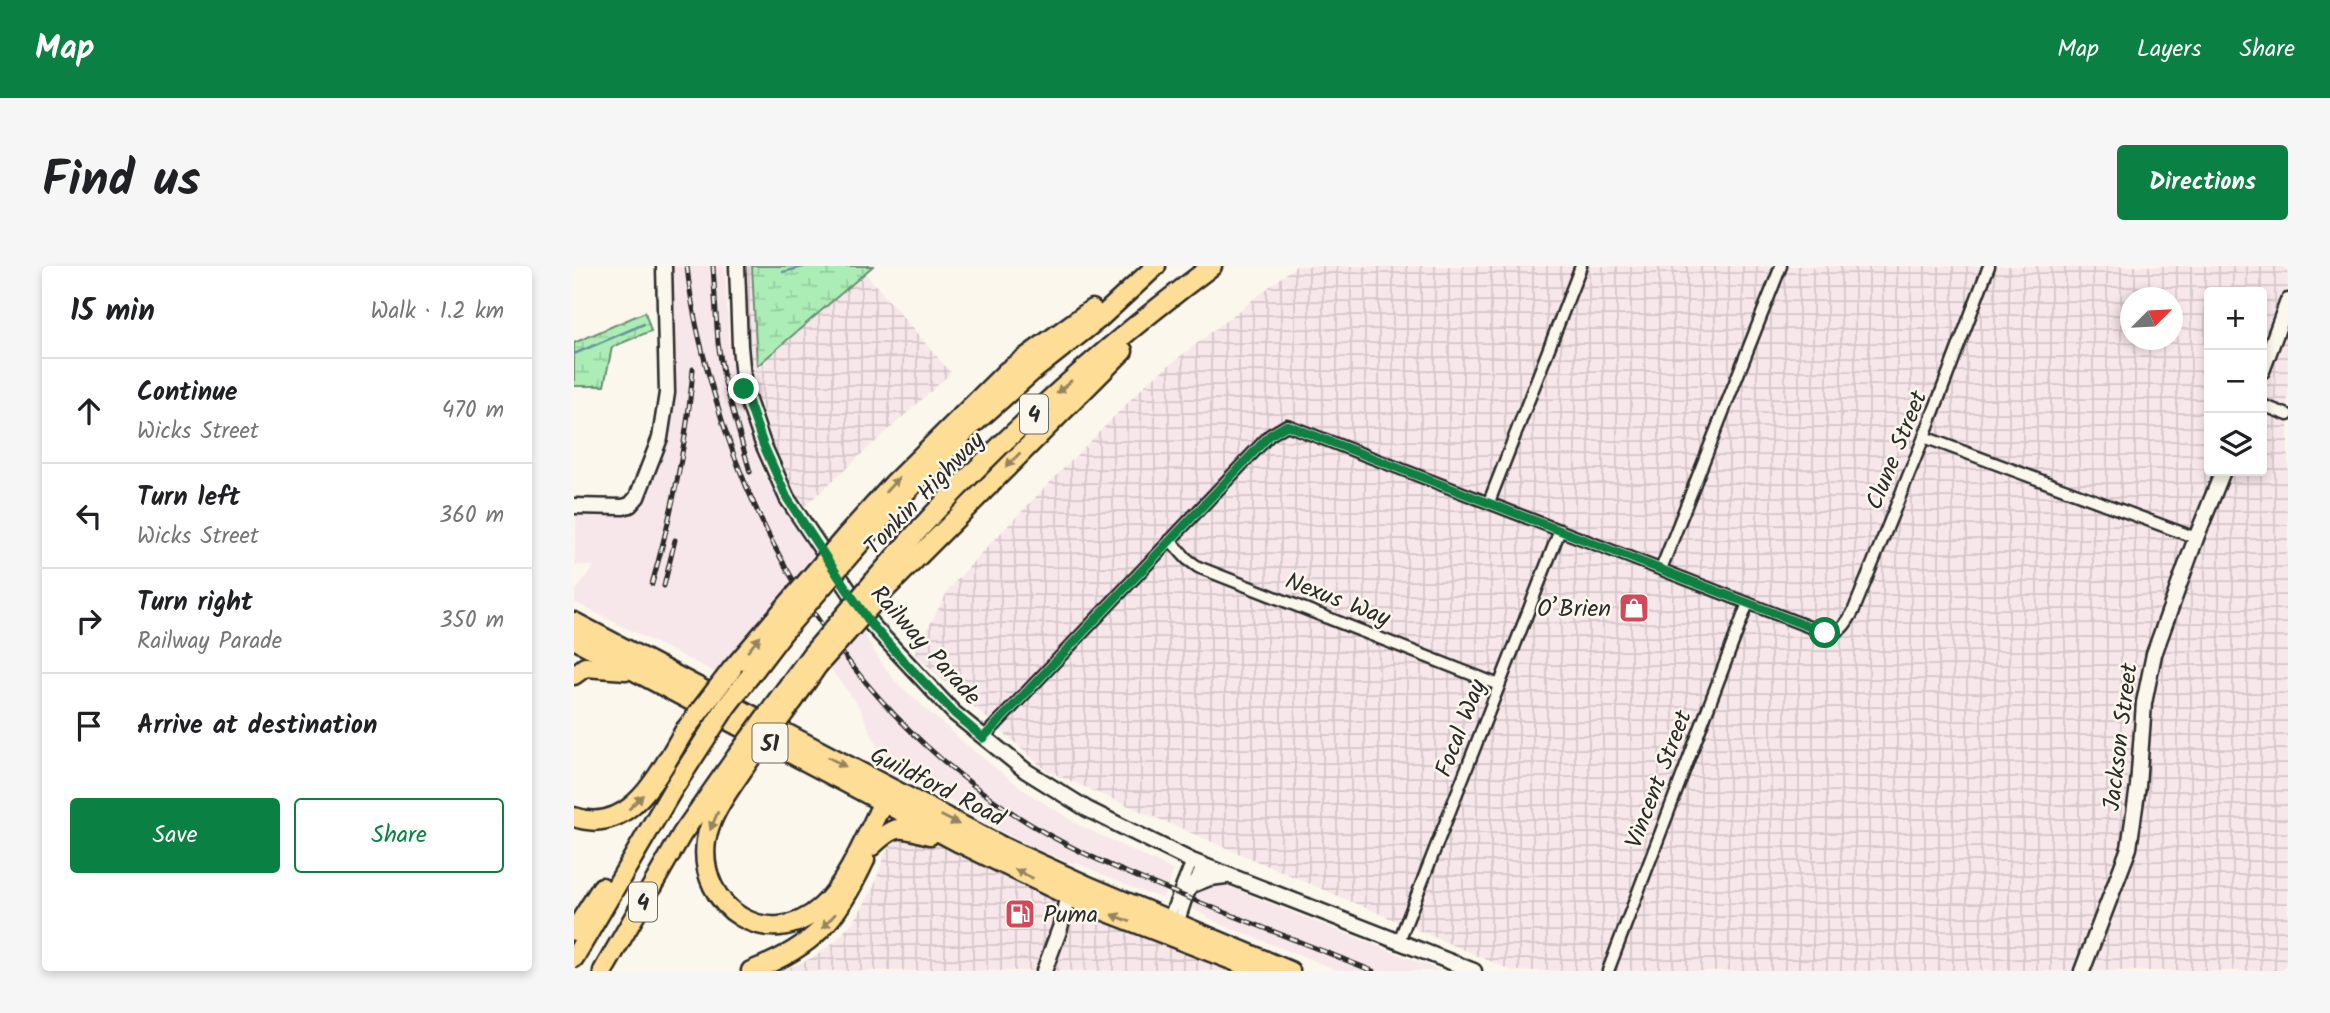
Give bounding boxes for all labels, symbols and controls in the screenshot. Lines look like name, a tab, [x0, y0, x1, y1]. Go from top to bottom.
text: Map	[35, 23, 95, 76]
text: Map	[2057, 30, 2099, 69]
text: Layers	[2137, 30, 2201, 69]
text: Share	[2239, 30, 2295, 69]
text: Find us	[42, 143, 200, 221]
button: Directions	[2117, 145, 2288, 220]
north arrow	[2120, 287, 2183, 350]
map controls	[2204, 287, 2267, 476]
button: +	[2204, 287, 2267, 350]
text: 15 min	[70, 288, 155, 336]
text: Walk · 1.2 km	[371, 294, 504, 330]
button: −	[2204, 350, 2267, 413]
text: Continue	[137, 372, 238, 414]
route end	[728, 373, 759, 404]
one-way arrow	[1055, 379, 1073, 395]
street label: Clune Street	[1856, 384, 1939, 516]
icon: ahead	[70, 392, 108, 430]
text: 470 m	[442, 393, 504, 429]
road number: 4	[1020, 394, 1048, 434]
button: layers	[2204, 413, 2267, 476]
text: Wicks Street	[137, 414, 259, 450]
street label: Tonkin Highway	[855, 422, 995, 565]
one-way arrow	[1005, 451, 1021, 468]
text: Turn left	[137, 477, 240, 519]
one-way arrow	[883, 477, 899, 494]
icon: left	[70, 497, 108, 535]
text: 360 m	[439, 498, 504, 534]
text: Wicks Street	[137, 519, 259, 555]
street label: Nexus Way	[1279, 562, 1396, 639]
street label: Railway Parade	[860, 577, 990, 715]
text: Turn right	[137, 582, 253, 624]
place label: O’Brien	[1537, 590, 1611, 629]
shop icon: O’Brien	[1617, 591, 1651, 625]
icon: right	[70, 602, 108, 640]
text: 350 m	[439, 603, 504, 639]
route start	[1809, 617, 1840, 648]
text: Railway Parade	[137, 624, 282, 660]
one-way arrow	[746, 636, 761, 653]
street label: Jackson Street	[2093, 660, 2150, 813]
street label: Focal Way	[1425, 673, 1498, 783]
street label: Vincent Street	[1615, 704, 1704, 854]
text: Arrive at destination	[137, 705, 377, 747]
icon: arrive	[70, 707, 108, 745]
road number: 51	[752, 723, 788, 762]
street label: Guildford Road	[863, 737, 1013, 839]
one-way arrow	[827, 756, 847, 767]
one-way arrow	[627, 794, 644, 810]
button: Save	[70, 798, 280, 873]
button: Share	[294, 798, 504, 873]
one-way arrow	[708, 810, 719, 831]
one-way arrow	[940, 815, 960, 826]
one-way arrow	[1013, 868, 1034, 879]
road number: 4	[629, 882, 657, 922]
place label: Puma	[1043, 896, 1098, 935]
fuel station icon: Puma	[1003, 897, 1037, 931]
one-way arrow	[821, 912, 837, 930]
one-way arrow	[1111, 912, 1132, 923]

